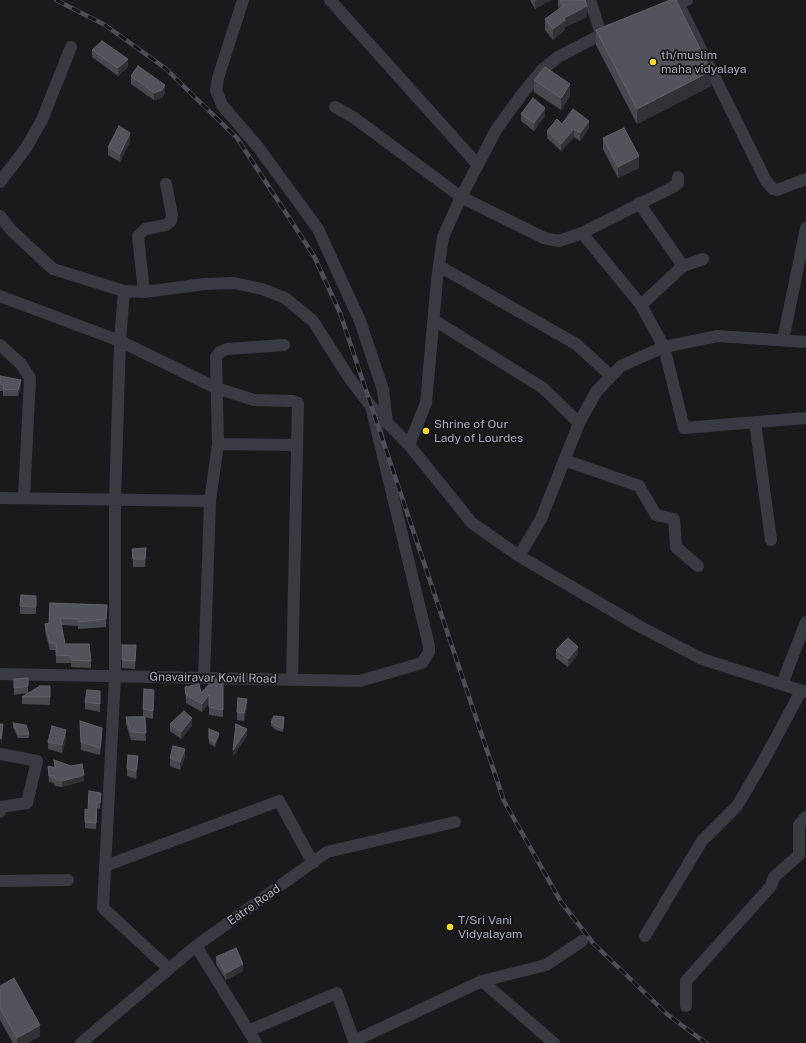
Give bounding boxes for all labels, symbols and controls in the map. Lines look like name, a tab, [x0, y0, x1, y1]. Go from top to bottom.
place label: th/muslim maha vidyalaya	[661, 48, 746, 76]
marker: th/muslim maha vidyalaya	[648, 57, 658, 67]
place label: Shrine of Our Lady of Lourdes	[434, 417, 523, 445]
marker: Shrine of Our Lady of Lourdes	[421, 426, 431, 436]
street label: Gnavairavar Kovil Road	[149, 670, 277, 686]
street label: Eatre Road	[225, 882, 283, 928]
place label: T/Sri Vani Vidyalayam	[458, 913, 522, 941]
marker: T/Sri Vani Vidyalayam	[445, 922, 455, 932]

